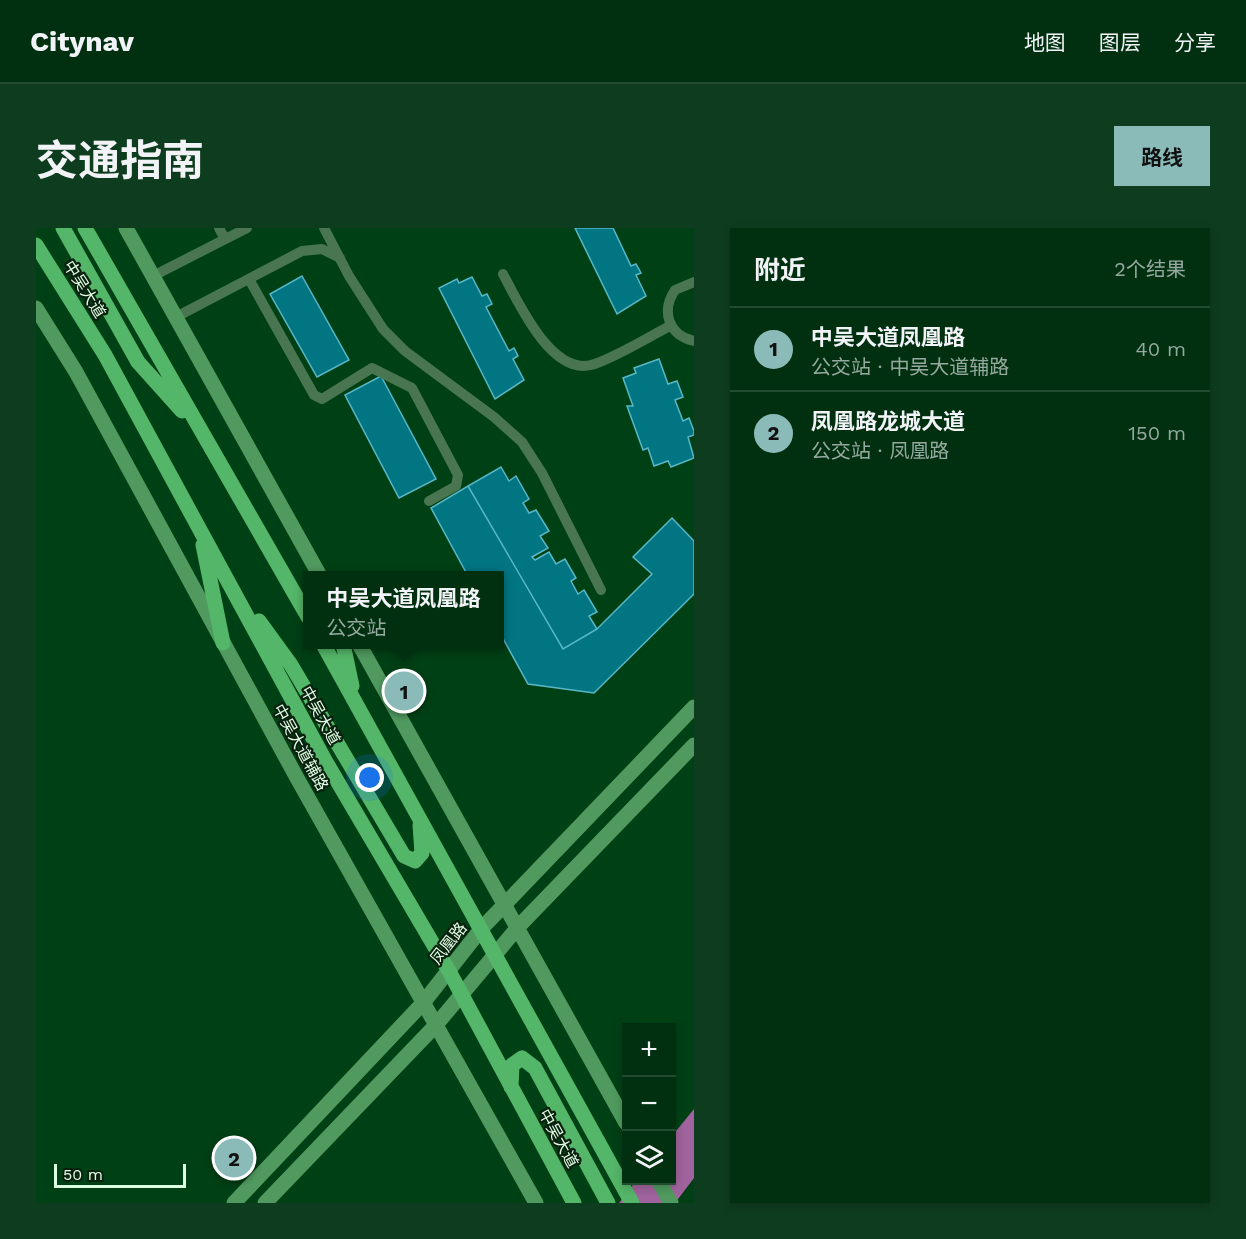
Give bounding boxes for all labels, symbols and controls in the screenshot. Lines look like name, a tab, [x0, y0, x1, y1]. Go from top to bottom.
text: Citynav	[30, 25, 134, 58]
text: 地图	[1024, 30, 1066, 55]
text: 图层	[1099, 30, 1141, 55]
text: 分享	[1174, 30, 1216, 55]
button: 路线	[1114, 126, 1210, 186]
text: 交通指南	[36, 136, 204, 185]
text: 附近	[754, 255, 806, 285]
street label: 中吴大道	[60, 257, 110, 321]
text: 2个结果	[1114, 257, 1186, 281]
text: 中吴大道凤凰路	[811, 325, 965, 350]
text: 1	[769, 337, 778, 361]
text: 40 m	[1135, 337, 1186, 361]
text: 公交站 · 中吴大道辅路	[811, 355, 1009, 379]
text: 凤凰路龙城大道	[811, 409, 965, 434]
text: 2	[768, 421, 779, 445]
text: 150 m	[1128, 421, 1186, 445]
text: 公交站 · 凤凰路	[811, 439, 949, 463]
popup	[303, 571, 504, 649]
text: 中吴大道凤凰路	[326, 586, 481, 611]
text: 公交站	[326, 616, 386, 640]
pin: 1	[384, 668, 424, 714]
street label: 中吴大道	[297, 683, 344, 748]
street label: 中吴大道辅路	[269, 701, 332, 794]
your location	[355, 763, 384, 792]
street label: 凤凰路	[426, 919, 471, 968]
map controls	[622, 1023, 676, 1185]
button: +	[622, 1023, 676, 1077]
button: −	[622, 1077, 676, 1131]
street label: 中吴大道	[535, 1106, 582, 1171]
button: layers	[622, 1131, 676, 1185]
pin: 2	[214, 1136, 254, 1180]
scale bar	[54, 1161, 186, 1188]
text: 50 m	[63, 1165, 103, 1184]

